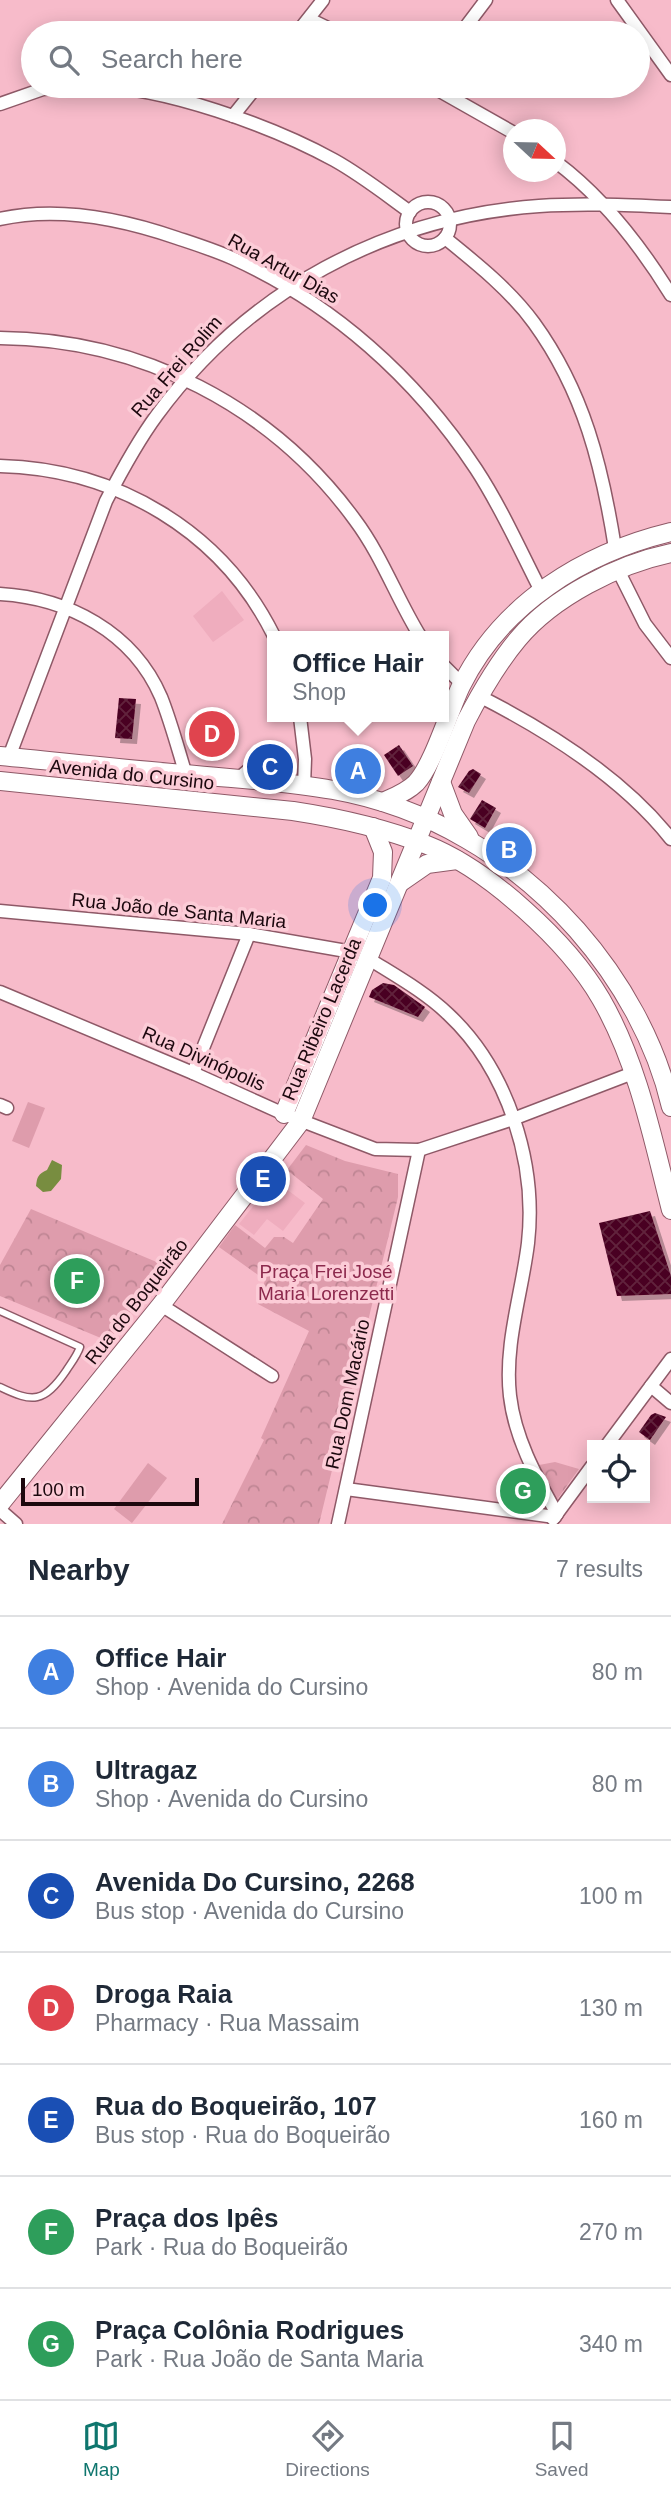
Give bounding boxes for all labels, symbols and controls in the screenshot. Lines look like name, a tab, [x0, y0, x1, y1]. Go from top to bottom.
search box	[21, 21, 650, 98]
icon: search	[45, 41, 83, 79]
text: Search here	[101, 44, 243, 74]
north arrow	[503, 119, 566, 182]
street label: Rua Artur Dias	[225, 229, 343, 308]
street label: Rua Frei Rolim	[127, 312, 226, 421]
popup	[267, 631, 449, 722]
text: Office Hair	[292, 648, 424, 678]
text: Shop	[292, 679, 346, 705]
pin: D	[189, 708, 235, 760]
pin: C	[247, 741, 293, 793]
pin: A	[335, 745, 381, 797]
street label: Avenida do Cursino	[49, 755, 215, 794]
pin: B	[486, 824, 532, 876]
your location	[358, 888, 392, 922]
street label: Rua João de Santa Maria	[71, 889, 288, 932]
street label: Rua Ribeiro Lacerda	[278, 934, 365, 1104]
street label: Rua Divinópolis	[139, 1022, 268, 1095]
pin: E	[240, 1153, 286, 1205]
street label: Rua do Boqueirão	[81, 1234, 192, 1368]
pin: F	[54, 1255, 100, 1307]
park label: Praça Frei José Maria Lorenzetti	[258, 1261, 394, 1304]
street label: Rua Dom Macário	[321, 1317, 374, 1471]
map controls	[587, 1440, 650, 1503]
button: locate	[587, 1440, 650, 1503]
pin: G	[500, 1465, 546, 1517]
scale bar	[21, 1475, 200, 1507]
text: 100 m	[32, 1479, 85, 1500]
text: Nearby	[28, 1553, 130, 1586]
text: 7 results	[556, 1556, 643, 1582]
text: Office Hair	[95, 1643, 227, 1673]
text: A	[43, 1659, 59, 1685]
text: 80 m	[592, 1659, 643, 1685]
text: Shop · Avenida do Cursino	[95, 1674, 368, 1700]
text: Ultragaz	[95, 1755, 198, 1785]
text: B	[43, 1771, 59, 1797]
text: 80 m	[592, 1771, 643, 1797]
text: Shop · Avenida do Cursino	[95, 1786, 368, 1812]
text: Avenida Do Cursino, 2268	[95, 1867, 415, 1897]
text: C	[43, 1883, 59, 1909]
text: 100 m	[579, 1883, 643, 1909]
text: Bus stop · Avenida do Cursino	[95, 1898, 404, 1924]
text: Droga Raia	[95, 1979, 232, 2009]
text: D	[43, 1995, 59, 2021]
text: 130 m	[579, 1995, 643, 2021]
text: Pharmacy · Rua Massaim	[95, 2010, 360, 2036]
text: Rua do Boqueirão, 107	[95, 2091, 377, 2121]
text: E	[43, 2107, 59, 2133]
text: 160 m	[579, 2107, 643, 2133]
text: Bus stop · Rua do Boqueirão	[95, 2122, 390, 2148]
text: Praça dos Ipês	[95, 2203, 279, 2233]
text: F	[44, 2219, 58, 2245]
text: 270 m	[579, 2219, 643, 2245]
text: Park · Rua do Boqueirão	[95, 2234, 348, 2260]
text: Praça Colônia Rodrigues	[95, 2315, 404, 2345]
text: G	[42, 2331, 60, 2357]
text: 340 m	[579, 2331, 643, 2357]
text: Park · Rua João de Santa Maria	[95, 2346, 424, 2372]
tab: Map	[82, 2417, 120, 2481]
tab: Directions	[285, 2417, 370, 2481]
tab: Saved	[535, 2417, 589, 2481]

